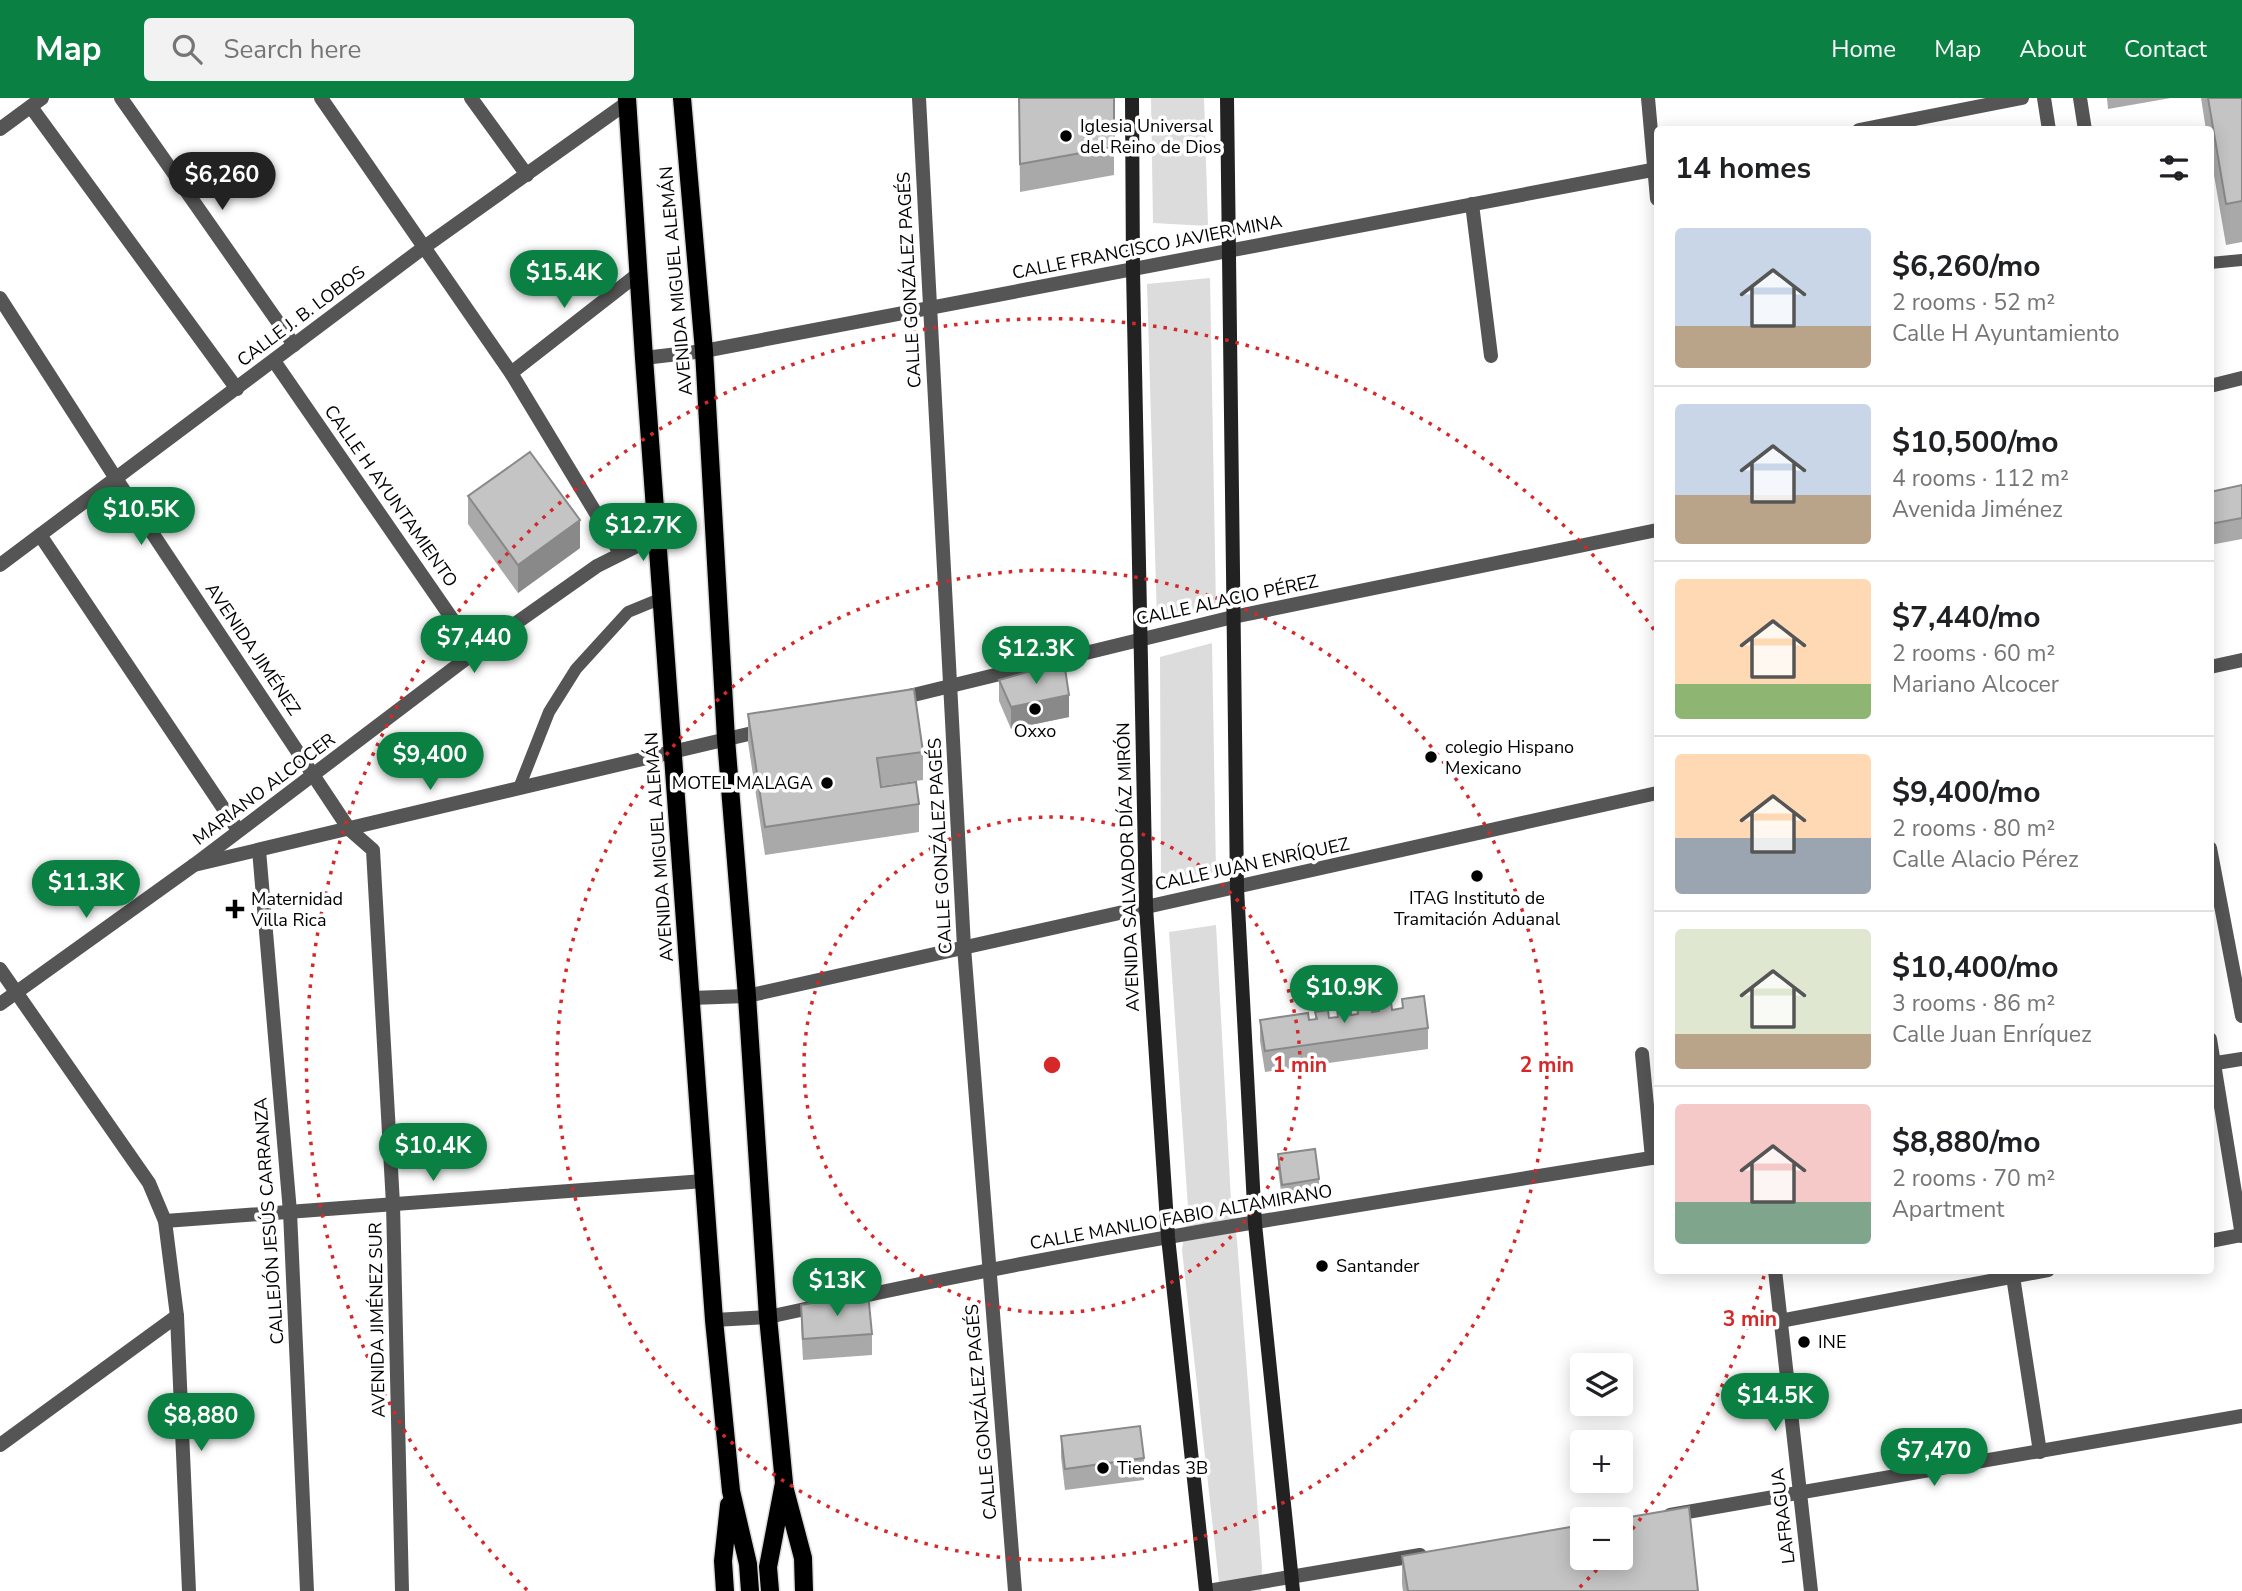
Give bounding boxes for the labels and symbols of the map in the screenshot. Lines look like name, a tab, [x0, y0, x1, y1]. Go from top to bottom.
place label: Iglesia Universal del Reino de Dios	[1080, 114, 1221, 159]
marker: Iglesia Universal del Reino de Dios	[1058, 128, 1074, 144]
pin: $6,260	[165, 152, 279, 212]
street label: AVENIDA MIGUEL ALEMÁN	[654, 165, 698, 397]
street label: CALLE GONZÁLEZ PAGÉS	[891, 171, 927, 389]
street label: CALLE FRANCISCO JAVIER MINA	[1010, 209, 1284, 285]
pin: $15.4K	[507, 250, 621, 310]
street label: CALLE J. B. LOBOS	[232, 260, 370, 372]
street label: CALLE H AYUNTAMIENTO	[319, 400, 463, 592]
pin: $10.5K	[84, 488, 198, 547]
pin: $12.7K	[586, 504, 700, 563]
street label: CALLE ALACIO PÉREZ	[1134, 569, 1320, 631]
street label: AVENIDA JIMÉNEZ	[200, 578, 306, 720]
pin: $7,440	[417, 616, 531, 675]
pin: $12.3K	[979, 626, 1093, 686]
marker: Oxxo	[1027, 701, 1043, 717]
place label: Oxxo	[1014, 719, 1056, 743]
street label: AVENIDA SALVADOR DÍAZ MIRÓN	[1111, 722, 1145, 1012]
street label: MARIANO ALCOCER	[188, 728, 340, 850]
street label: AVENIDA MIGUEL ALEMÁN	[639, 731, 679, 963]
pin: $9,400	[373, 732, 487, 792]
place label: colegio Hispano Mexicano	[1445, 735, 1574, 780]
street label: CALLE GONZÁLEZ PAGÉS	[922, 737, 958, 955]
marker: colegio Hispano Mexicano	[1423, 749, 1439, 765]
place label: MOTEL MALAGA	[672, 771, 813, 795]
marker: MOTEL MALAGA	[819, 775, 835, 791]
street label: CALLE JUAN ENRÍQUEZ	[1153, 832, 1352, 896]
pin: $11.3K	[29, 860, 143, 920]
marker: ITAG Instituto de Tramitación Aduanal	[1469, 868, 1485, 884]
place label: ITAG Instituto de Tramitación Aduanal	[1394, 886, 1561, 931]
place label: Maternidad Villa Rica	[250, 887, 343, 932]
marker: Maternidad Villa Rica	[225, 899, 245, 919]
pin: $10.9K	[1287, 965, 1401, 1025]
text: 1 min	[1273, 1051, 1327, 1079]
text: 2 min	[1520, 1051, 1574, 1079]
centre of rings	[1040, 1053, 1064, 1077]
street label: CALLEJÓN JESÚS CARRANZA	[248, 1097, 290, 1345]
pin: $10.4K	[376, 1124, 490, 1183]
street label: CALLE MANLIO FABIO ALTAMIRANO	[1028, 1179, 1334, 1255]
street label: AVENIDA JIMÉNEZ SUR	[363, 1222, 391, 1418]
place label: Santander	[1336, 1254, 1420, 1278]
pin: $13K	[796, 1258, 878, 1318]
marker: Santander	[1314, 1258, 1330, 1274]
street label: CALLE GONZÁLEZ PAGÉS	[960, 1303, 1002, 1521]
text: 3 min	[1723, 1305, 1777, 1333]
place label: INE	[1818, 1330, 1846, 1354]
marker: INE	[1796, 1334, 1812, 1350]
pin: $14.5K	[1718, 1374, 1832, 1433]
pin: $8,880	[144, 1394, 258, 1453]
pin: $7,470	[1877, 1428, 1991, 1488]
place label: Tiendas 3B	[1117, 1456, 1208, 1480]
marker: Tiendas 3B	[1095, 1460, 1111, 1476]
street label: LAFRAGUA	[1765, 1467, 1801, 1565]

